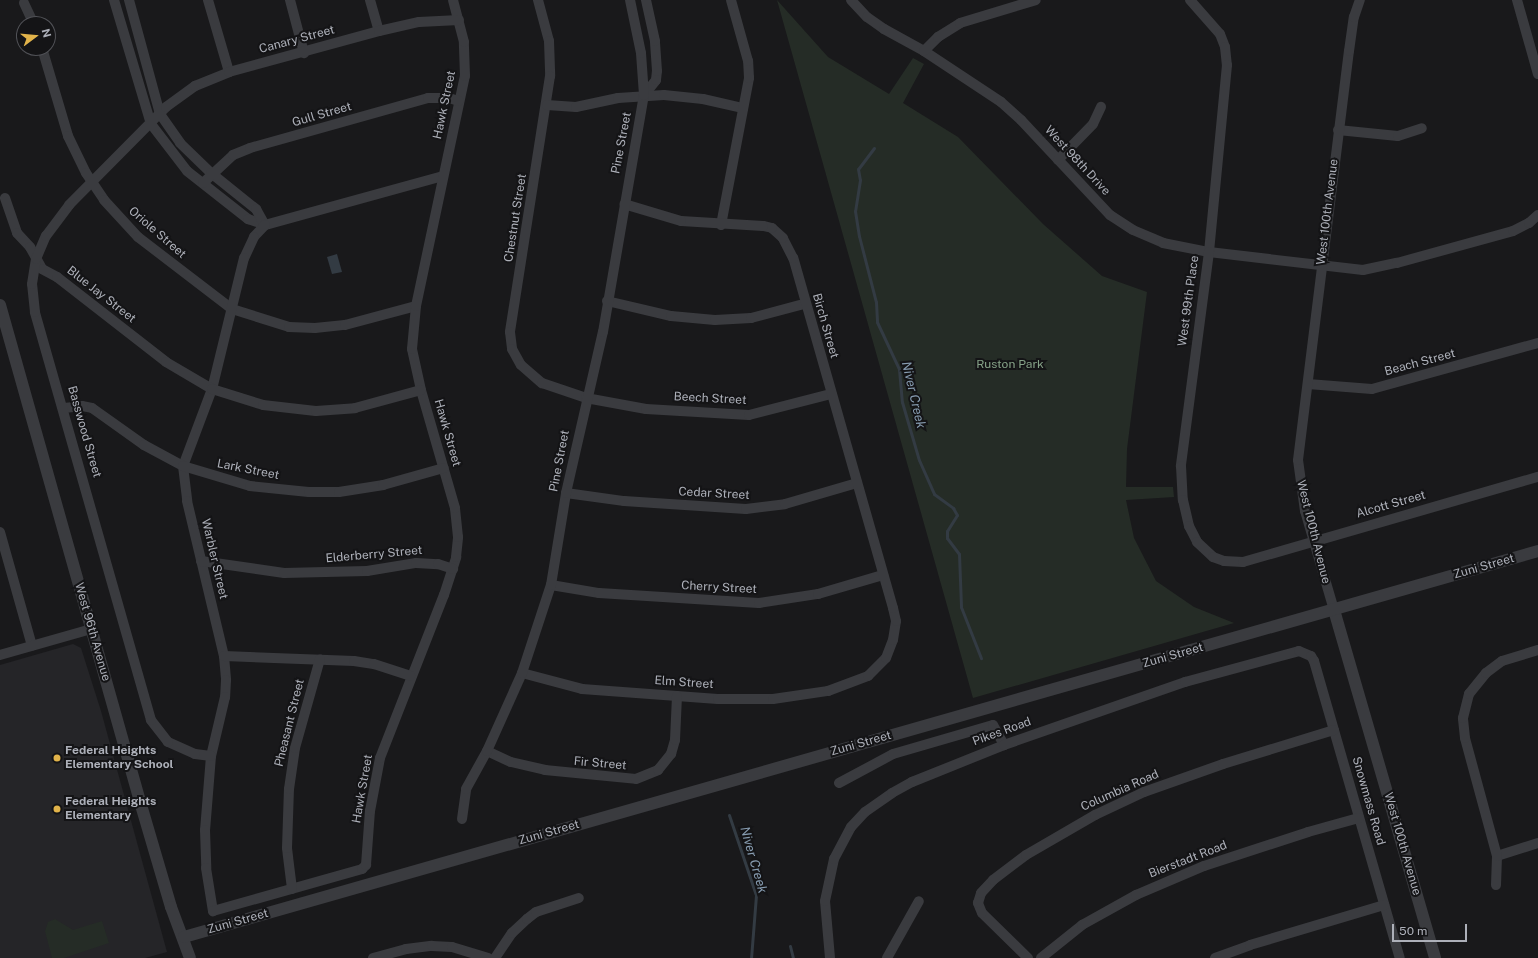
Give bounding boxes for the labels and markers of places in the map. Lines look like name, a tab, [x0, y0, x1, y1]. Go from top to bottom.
place label: Federal Heights Elementary School	[65, 744, 174, 772]
marker: Federal Heights Elementary School	[52, 753, 62, 763]
place label: Federal Heights Elementary	[65, 795, 156, 823]
marker: Federal Heights Elementary	[52, 804, 62, 814]

